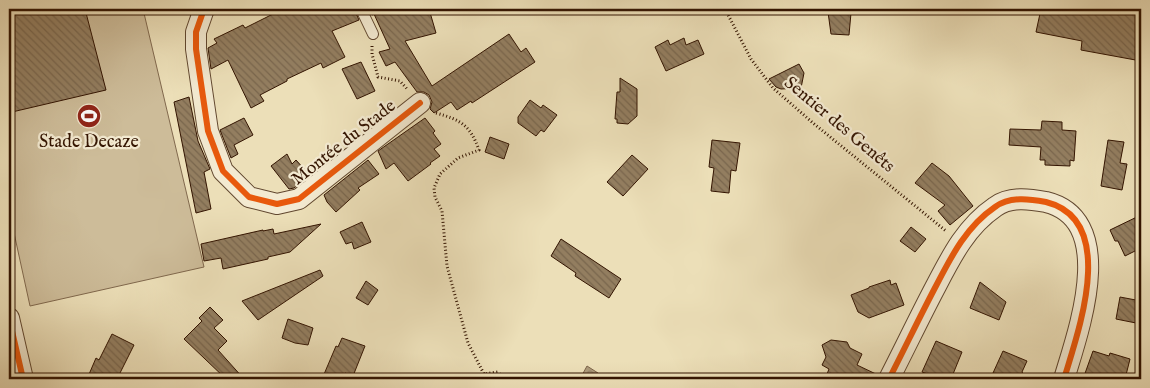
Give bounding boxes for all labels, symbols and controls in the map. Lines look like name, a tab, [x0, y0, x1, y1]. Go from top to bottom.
street label: Sentier des Genêts	[779, 72, 899, 178]
street label: Montée du Stade	[287, 95, 401, 191]
sports icon: Stade Decaze	[76, 103, 102, 129]
place label: Stade Decaze	[39, 131, 139, 154]

